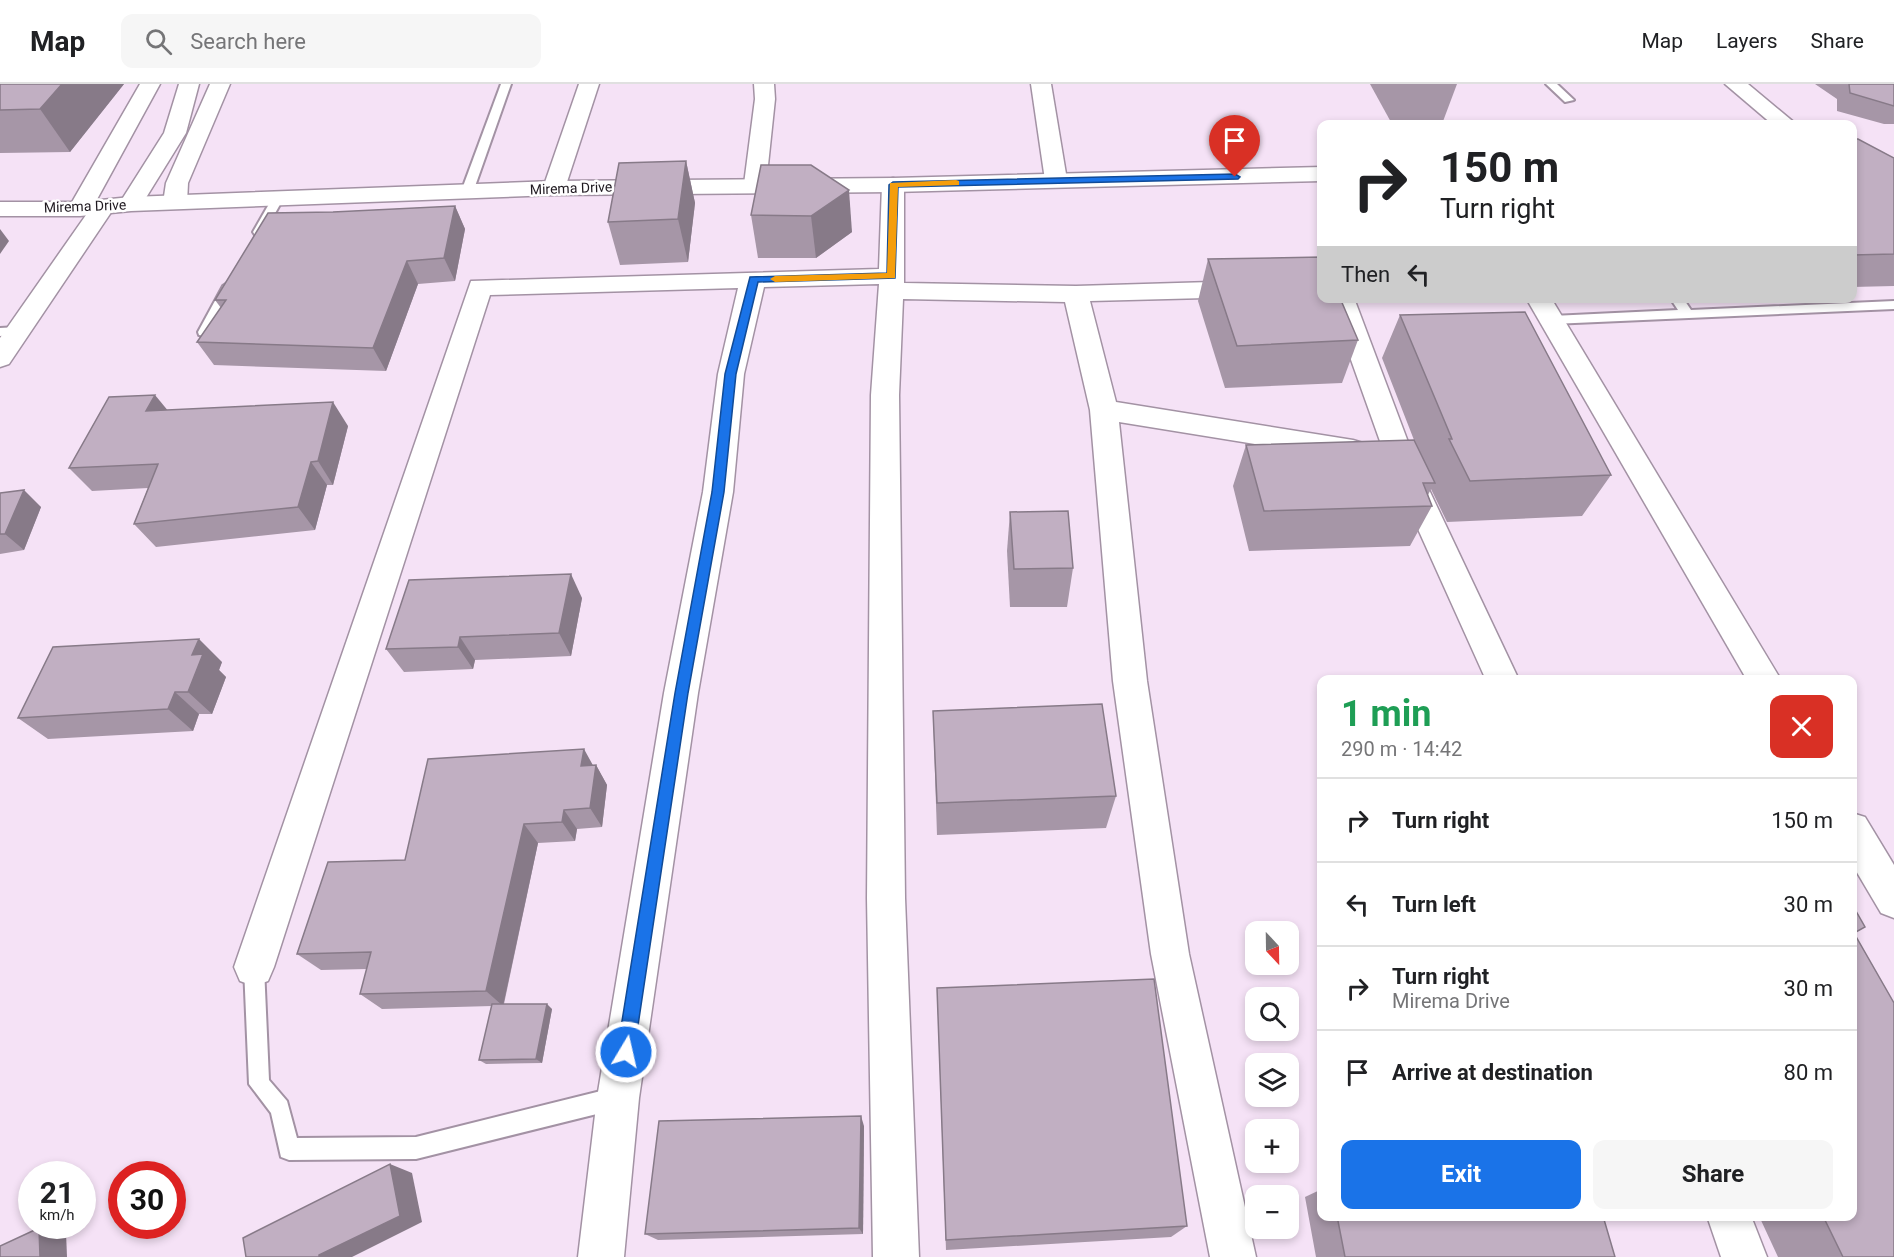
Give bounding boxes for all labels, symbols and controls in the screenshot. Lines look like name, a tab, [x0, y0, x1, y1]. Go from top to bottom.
search box	[121, 14, 541, 68]
text: Map	[30, 25, 85, 58]
icon: search	[142, 25, 175, 58]
text: Search here	[190, 29, 306, 54]
text: Map	[1641, 29, 1683, 53]
text: Layers	[1716, 29, 1777, 53]
text: Share	[1810, 29, 1864, 53]
pin	[1209, 115, 1260, 177]
icon: arrive	[1218, 124, 1251, 157]
text: 150 m	[1440, 143, 1559, 192]
icon: right	[1341, 144, 1419, 222]
street label: Mirema Drive	[530, 179, 612, 197]
text: Turn right	[1440, 193, 1555, 225]
street label: Mirema Drive	[44, 197, 126, 215]
icon: left	[1402, 258, 1435, 291]
text: Then	[1341, 262, 1390, 287]
text: 1 min	[1341, 693, 1432, 735]
button: close	[1770, 695, 1833, 758]
text: 290 m · 14:42	[1341, 737, 1462, 761]
icon: right	[1341, 804, 1374, 837]
text: Turn right	[1392, 808, 1489, 833]
text: 150 m	[1771, 808, 1833, 833]
icon: left	[1341, 888, 1374, 921]
text: Turn left	[1392, 892, 1476, 917]
text: 30 m	[1784, 892, 1833, 917]
north arrow	[1245, 921, 1299, 975]
map controls	[1245, 921, 1299, 1239]
text: Turn right	[1392, 964, 1489, 989]
icon: right	[1341, 972, 1374, 1005]
text: 30 m	[1784, 976, 1833, 1001]
button: search	[1245, 987, 1299, 1041]
text: Mirema Drive	[1392, 989, 1510, 1013]
position arrow	[594, 1020, 658, 1084]
button: layers	[1245, 1053, 1299, 1107]
icon: arrive	[1341, 1056, 1374, 1089]
text: Arrive at destination	[1392, 1060, 1593, 1085]
text: 80 m	[1784, 1060, 1833, 1085]
button: +	[1245, 1119, 1299, 1173]
button: Exit	[1341, 1140, 1581, 1209]
button: Share	[1593, 1140, 1833, 1209]
speed limit sign: 30	[108, 1161, 186, 1239]
text: 21	[40, 1175, 74, 1210]
button: −	[1245, 1185, 1299, 1239]
text: km/h	[39, 1206, 75, 1224]

